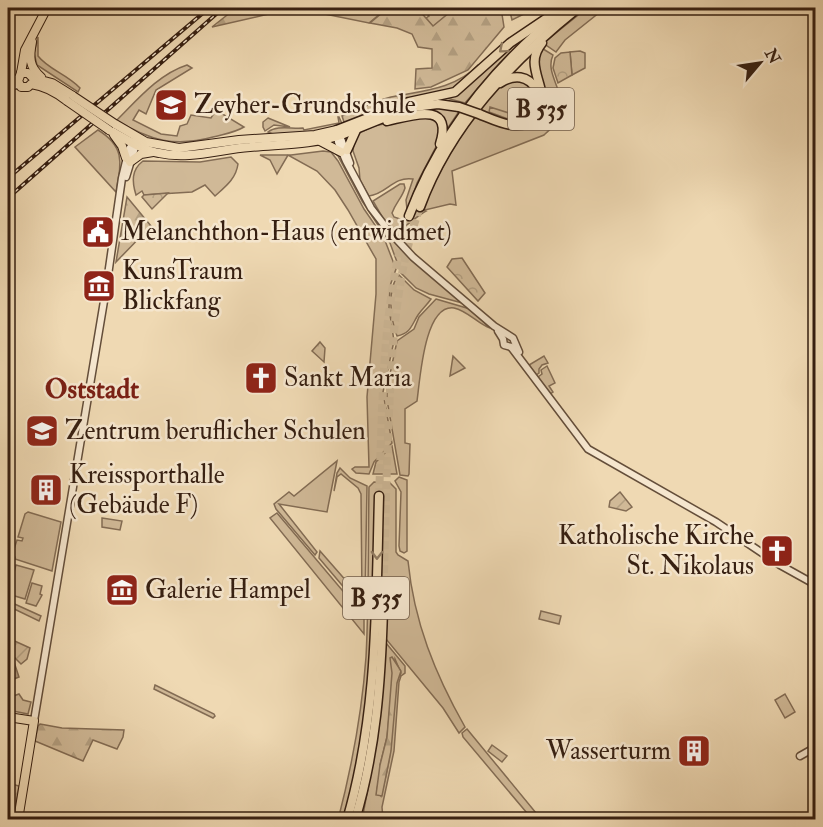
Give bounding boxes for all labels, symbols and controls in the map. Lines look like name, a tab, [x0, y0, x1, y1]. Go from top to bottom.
north arrow	[730, 33, 790, 93]
one-way arrow	[499, 41, 510, 52]
text: N	[760, 44, 785, 68]
school or university icon: Zeyher-Grundschule	[153, 87, 189, 123]
road number: B 535	[508, 88, 574, 130]
place label: Zeyher-Grundschule	[194, 89, 416, 121]
public building icon: Melanchthon-Haus (entwidmet)	[80, 214, 116, 250]
place label: Melanchthon-Haus (entwidmet)	[121, 216, 452, 248]
place label: KunsTraum Blickfang	[122, 255, 243, 317]
museum icon: KunsTraum Blickfang	[81, 268, 117, 304]
church icon: Sankt Maria	[243, 360, 279, 396]
place label: Sankt Maria	[284, 362, 412, 394]
district label: Oststadt	[45, 372, 139, 407]
school or university icon: Zentrum beruflicher Schulen	[24, 413, 60, 449]
place label: Zentrum beruflicher Schulen	[65, 415, 366, 447]
place label: Kreissporthalle (Gebäude F)	[69, 459, 225, 521]
building icon: Kreissporthalle (Gebäude F)	[28, 472, 64, 508]
place label: Katholische Kirche St. Nikolaus	[558, 520, 754, 582]
church icon: Katholische Kirche St. Nikolaus	[759, 533, 795, 569]
one-way arrow	[371, 550, 384, 559]
museum icon: Galerie Hampel	[104, 572, 140, 608]
place label: Galerie Hampel	[145, 574, 311, 607]
road number: B 535	[343, 577, 409, 619]
building icon: Wasserturm	[676, 733, 712, 769]
place label: Wasserturm	[545, 735, 671, 767]

